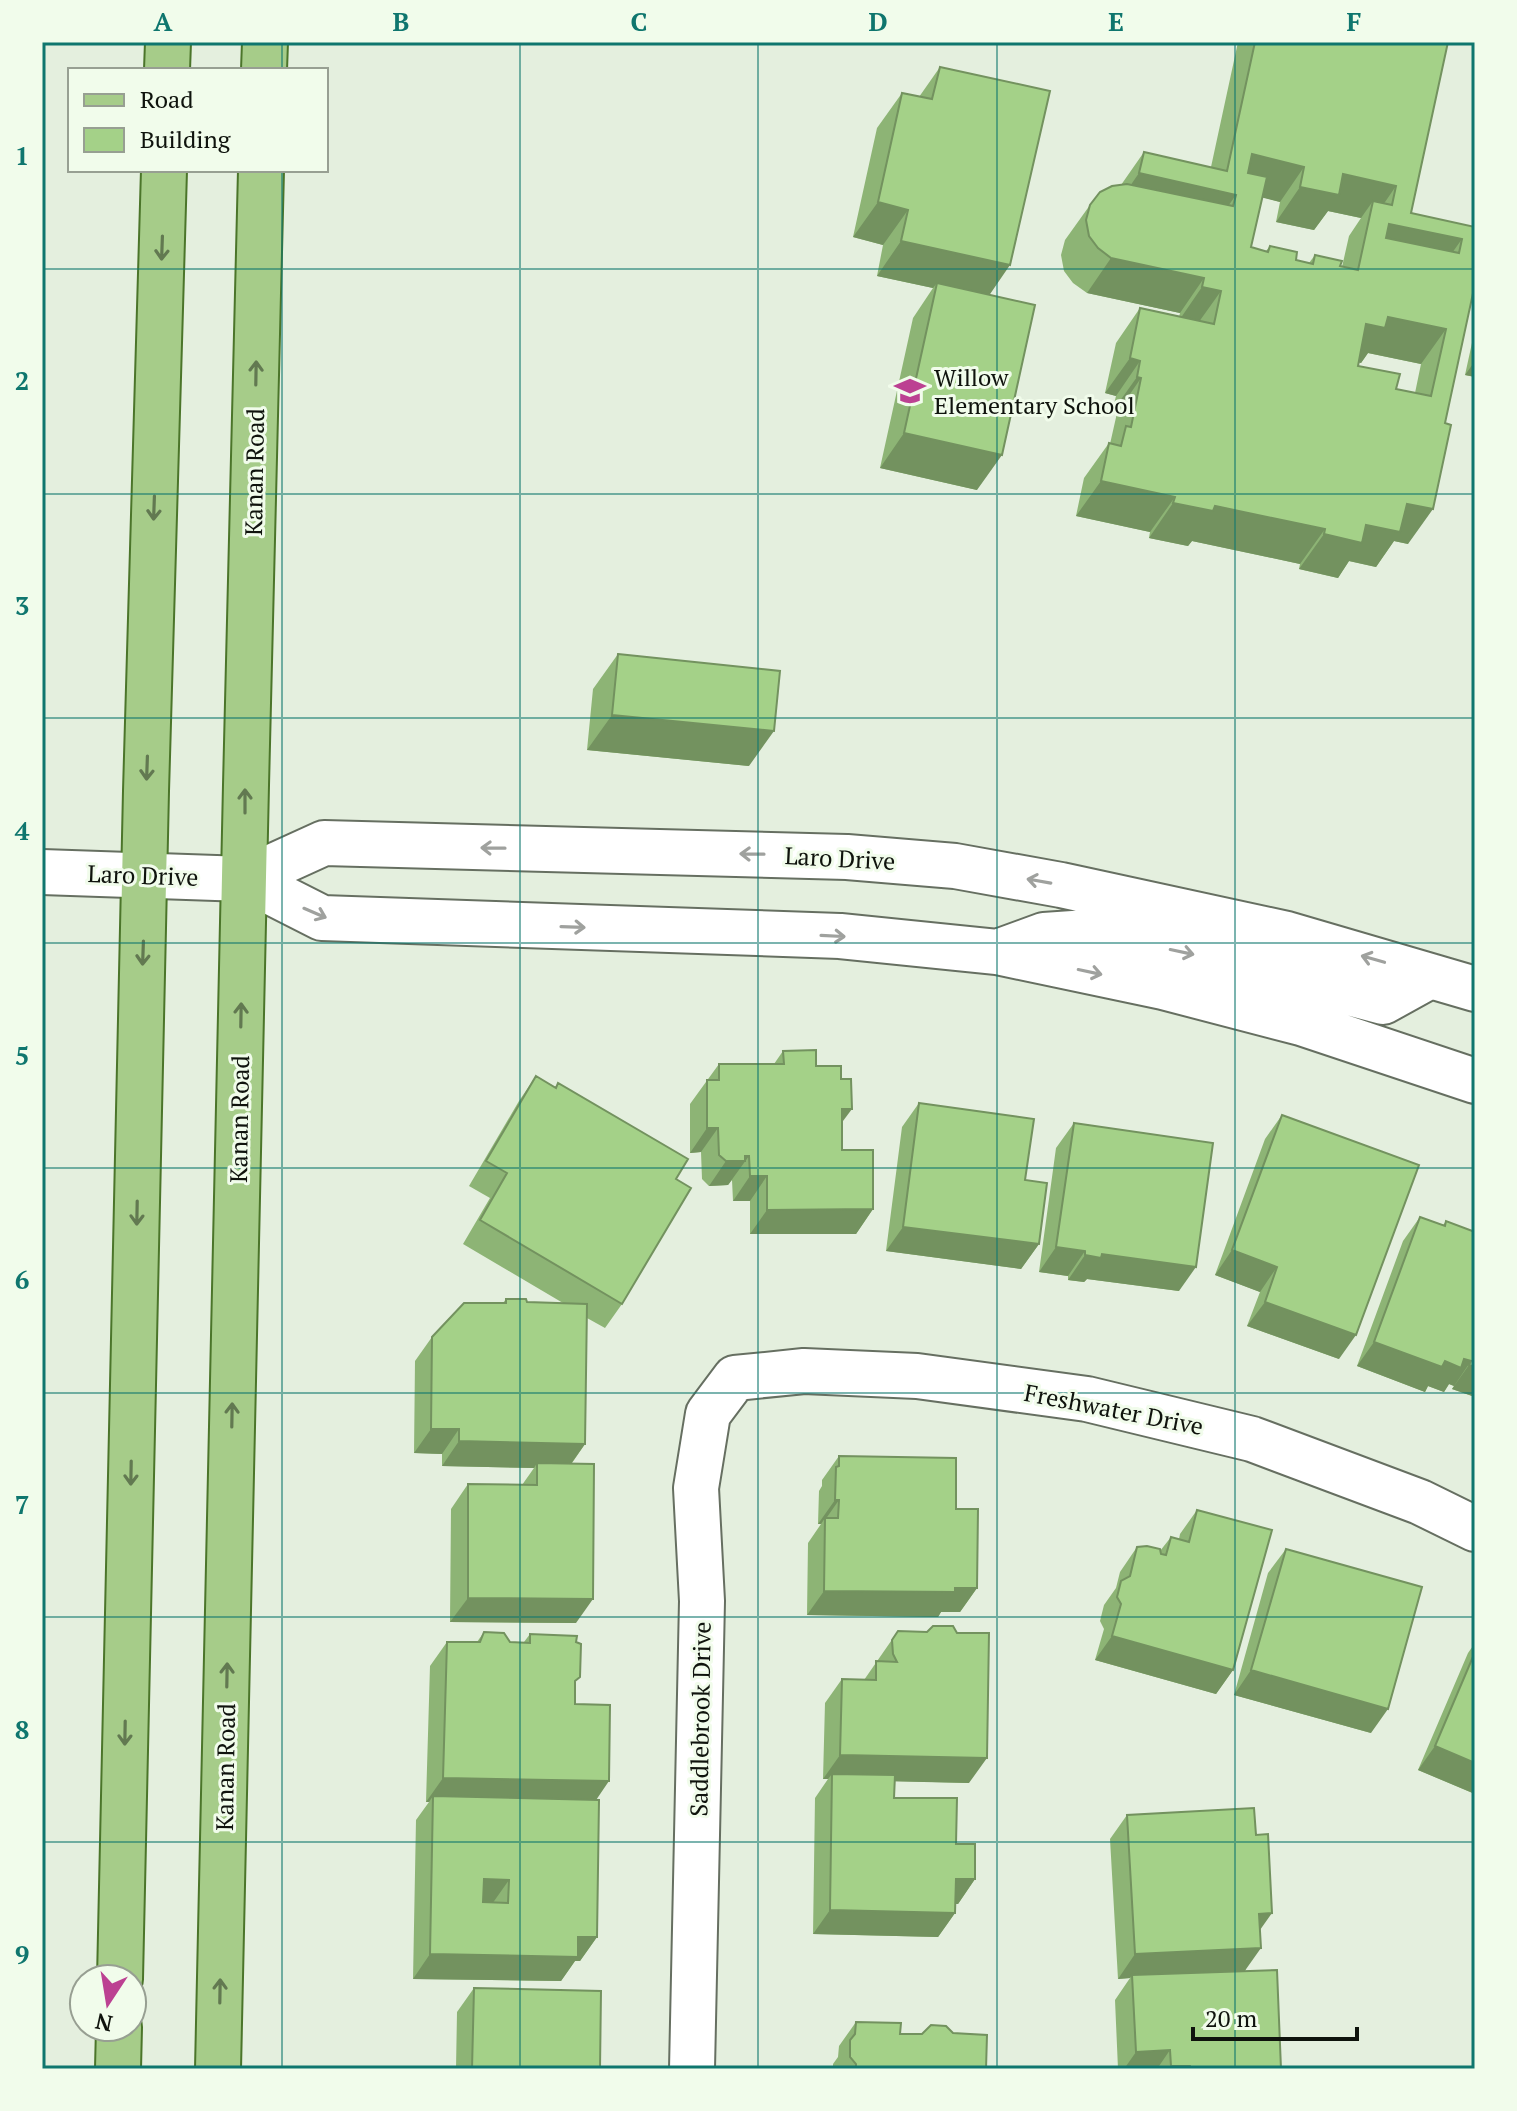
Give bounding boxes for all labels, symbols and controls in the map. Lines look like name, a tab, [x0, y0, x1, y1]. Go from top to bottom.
text: A	[154, 4, 173, 38]
text: B	[393, 4, 409, 38]
text: C	[631, 4, 647, 38]
text: D	[868, 4, 888, 38]
text: E	[1108, 4, 1124, 38]
text: F	[1347, 4, 1362, 38]
legend	[68, 68, 328, 172]
text: Road	[140, 83, 194, 115]
text: Building	[140, 123, 231, 155]
text: 1	[15, 138, 29, 172]
one-way arrow	[154, 234, 170, 261]
one-way arrow	[249, 360, 264, 387]
place label: Willow Elementary School	[934, 361, 1135, 421]
text: 2	[15, 363, 29, 397]
school or university icon: Willow Elementary School	[893, 374, 927, 408]
street label: Kanan Road	[237, 408, 271, 536]
one-way arrow	[147, 494, 162, 521]
text: 3	[15, 588, 29, 622]
one-way arrow	[139, 754, 154, 781]
one-way arrow	[238, 788, 253, 815]
text: 4	[15, 813, 30, 847]
street label: Laro Drive	[784, 839, 896, 877]
one-way arrow	[480, 840, 506, 855]
one-way arrow	[739, 847, 766, 862]
street label: Laro Drive	[87, 857, 199, 893]
one-way arrow	[1026, 872, 1052, 887]
one-way arrow	[302, 907, 326, 921]
one-way arrow	[559, 919, 586, 934]
one-way arrow	[819, 929, 846, 944]
one-way arrow	[135, 939, 150, 966]
one-way arrow	[1168, 945, 1194, 960]
one-way arrow	[1361, 951, 1387, 966]
one-way arrow	[1077, 965, 1102, 980]
one-way arrow	[234, 1002, 249, 1029]
text: 5	[15, 1038, 29, 1072]
street label: Kanan Road	[222, 1055, 256, 1183]
one-way arrow	[129, 1199, 144, 1226]
text: 6	[15, 1262, 29, 1296]
street label: Freshwater Drive	[1022, 1376, 1206, 1442]
one-way arrow	[225, 1402, 240, 1429]
one-way arrow	[123, 1459, 139, 1486]
text: 7	[15, 1487, 29, 1521]
street label: Saddlebrook Drive	[682, 1621, 718, 1817]
one-way arrow	[219, 1662, 234, 1689]
street label: Kanan Road	[208, 1703, 242, 1831]
text: 8	[15, 1712, 29, 1746]
one-way arrow	[117, 1719, 133, 1746]
text: 9	[15, 1937, 29, 1971]
north arrow	[68, 1963, 148, 2043]
one-way arrow	[212, 1978, 227, 2005]
scale bar	[1193, 1991, 1357, 2041]
text: 20 m	[1205, 2002, 1257, 2034]
text: N	[92, 2007, 115, 2039]

